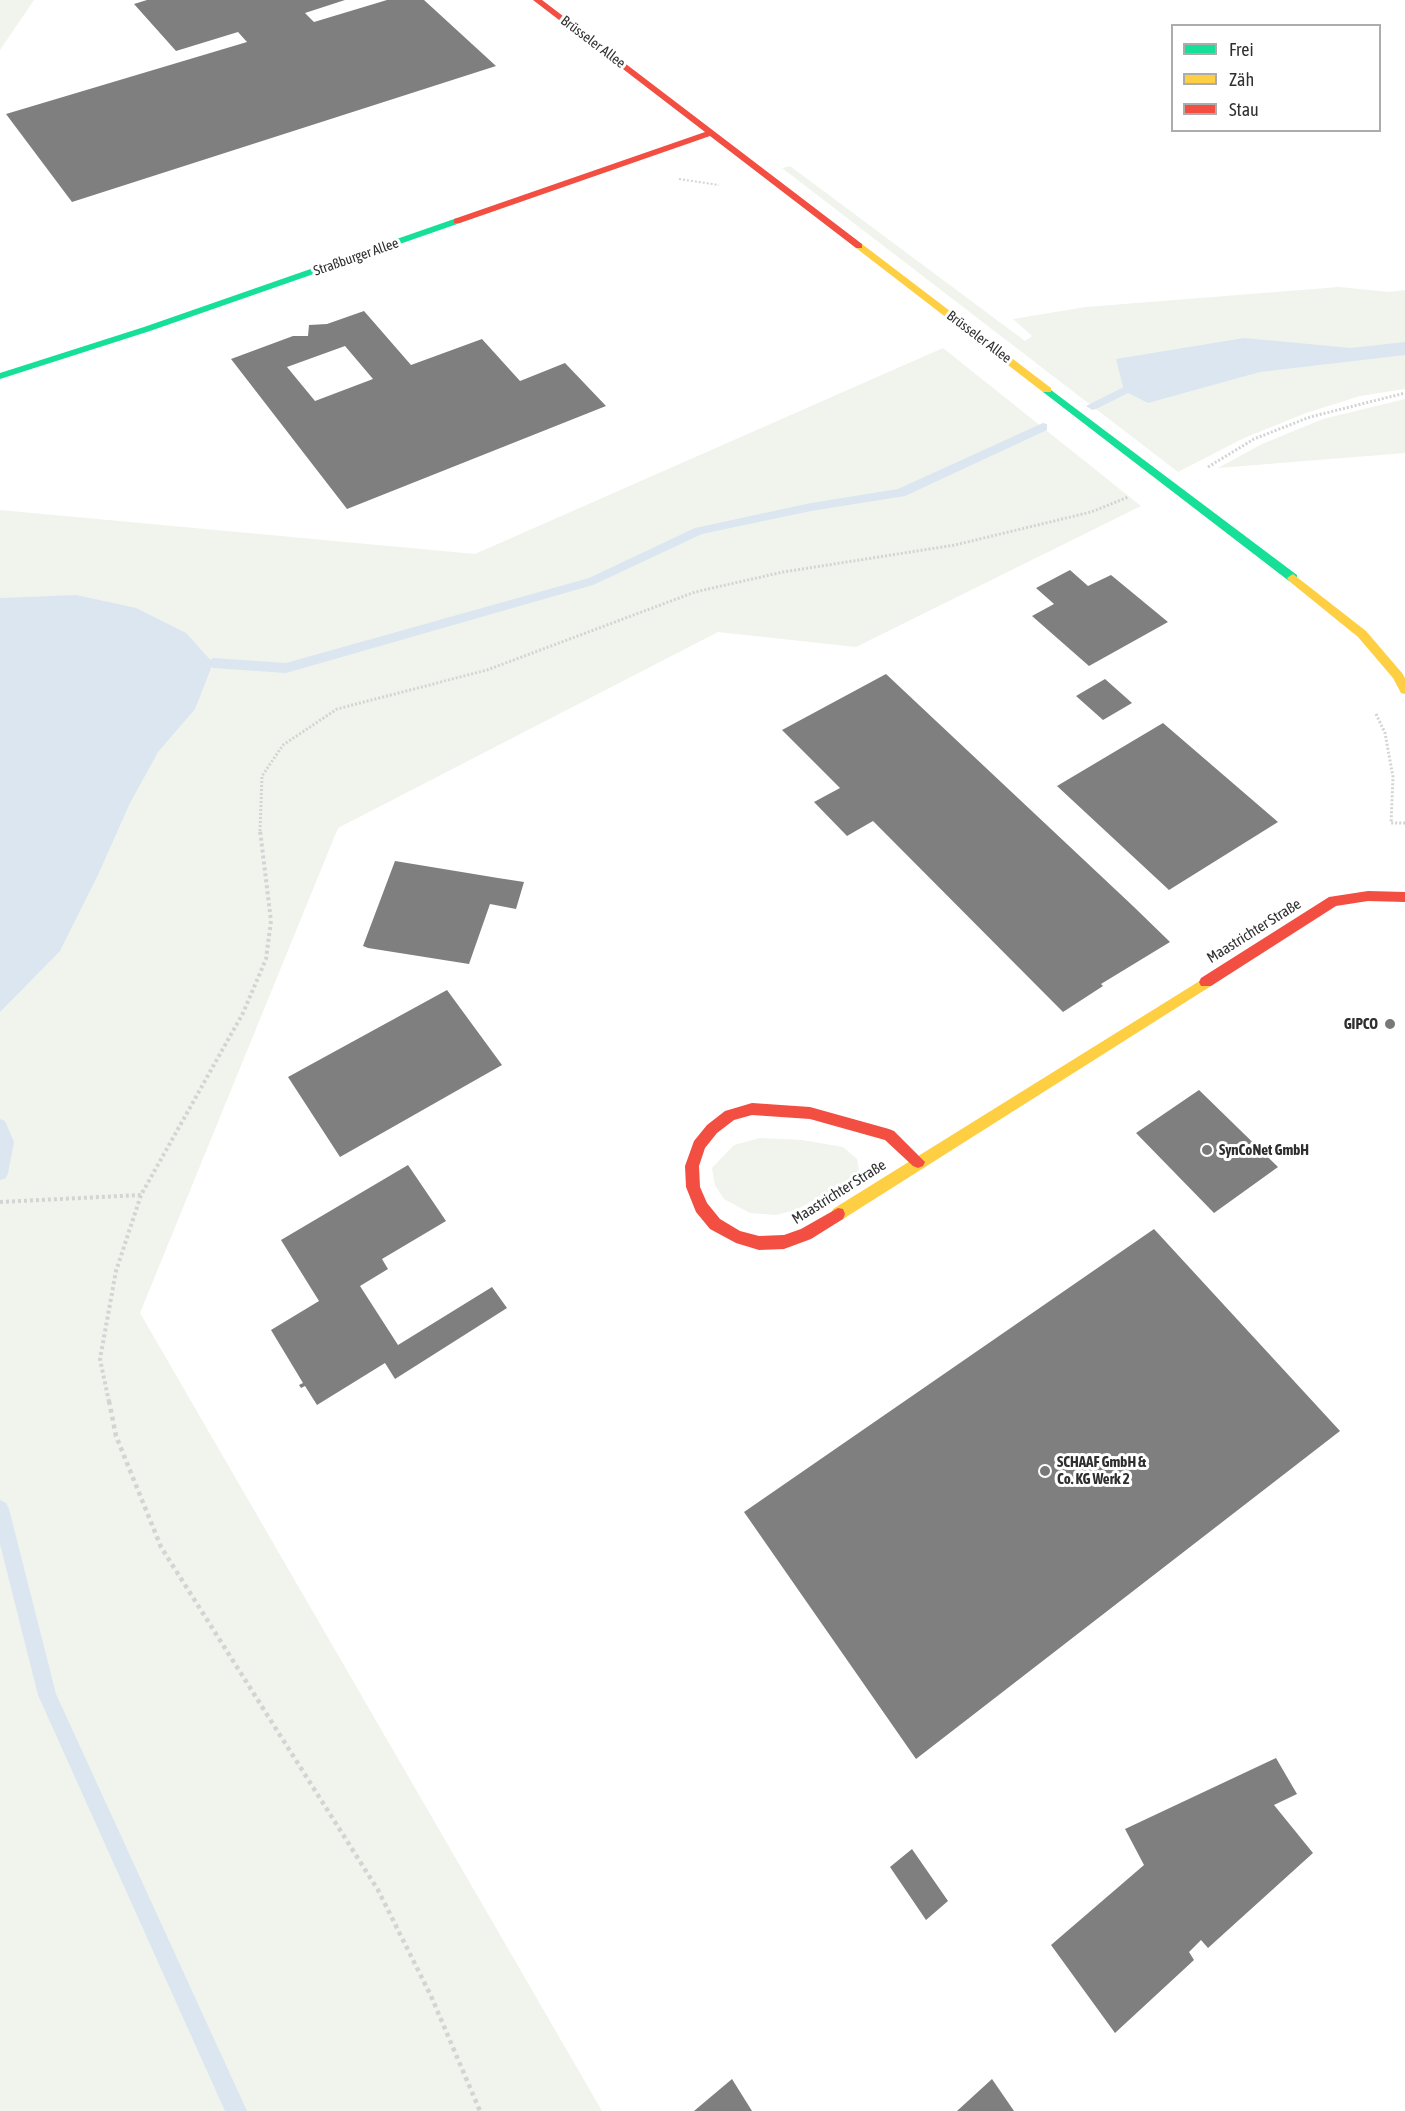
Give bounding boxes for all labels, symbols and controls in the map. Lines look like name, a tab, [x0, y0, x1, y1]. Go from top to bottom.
street label: Brüsseler Allee	[557, 12, 629, 72]
legend	[1171, 24, 1381, 132]
text: Frei	[1229, 39, 1254, 60]
text: Zäh	[1229, 69, 1254, 90]
text: Stau	[1229, 99, 1259, 120]
street label: Straßburger Allee	[311, 235, 401, 279]
street label: Brüsseler Allee	[943, 307, 1015, 367]
street label: Maastrichter Straße	[1204, 895, 1304, 967]
place label: GIPCO	[1344, 1015, 1378, 1033]
marker: GIPCO	[1383, 1017, 1397, 1031]
place label: SynCoNet GmbH	[1219, 1141, 1309, 1159]
marker: SynCoNet GmbH	[1200, 1143, 1214, 1157]
street label: Maastrichter Straße	[789, 1156, 889, 1228]
place label: SCHAAF GmbH & Co. KG Werk 2	[1057, 1453, 1146, 1488]
marker: SCHAAF GmbH & Co. KG Werk 2	[1038, 1464, 1052, 1478]

